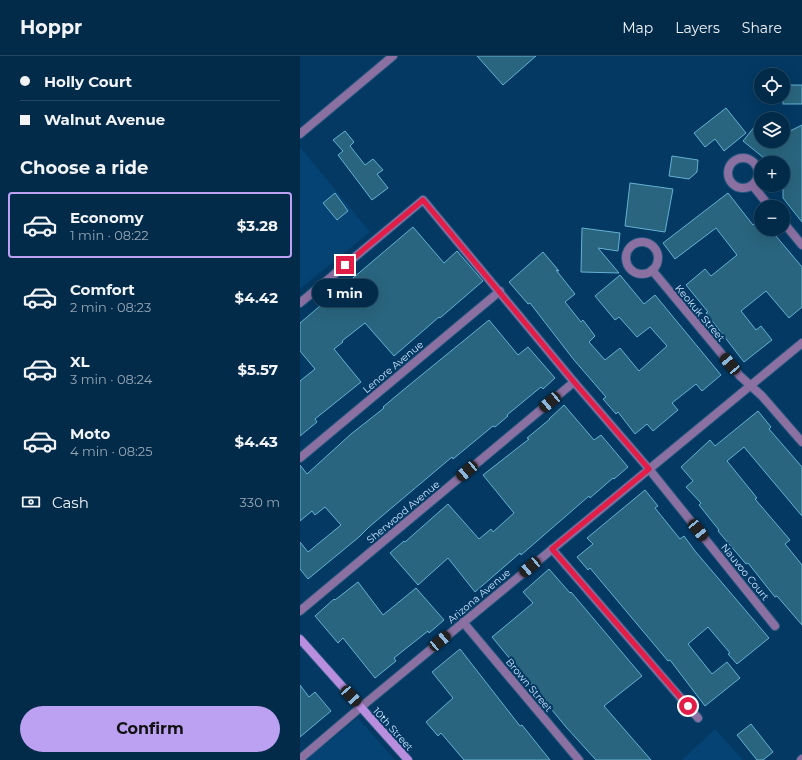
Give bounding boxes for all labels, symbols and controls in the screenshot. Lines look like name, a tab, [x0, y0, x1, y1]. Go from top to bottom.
text: Hoppr	[20, 16, 82, 39]
text: Map	[622, 19, 653, 37]
text: Layers	[675, 19, 720, 37]
text: Share	[742, 19, 782, 37]
map controls	[754, 68, 790, 236]
button: locate	[754, 68, 790, 104]
text: Holly Court	[44, 72, 132, 91]
text: Walnut Avenue	[44, 110, 165, 129]
button: layers	[754, 112, 790, 148]
button: +	[754, 156, 790, 192]
text: Choose a ride	[20, 157, 148, 179]
button: −	[754, 200, 790, 236]
icon: car	[22, 207, 58, 243]
text: Economy	[70, 208, 143, 227]
text: $3.28	[237, 216, 278, 235]
text: 1 min · 08:22	[70, 227, 149, 243]
route end	[336, 256, 354, 274]
icon: car	[22, 279, 58, 315]
callout: 1 min	[312, 279, 378, 307]
text: Comfort	[70, 280, 135, 299]
street label: Keokuk Street	[672, 282, 728, 344]
text: 1 min	[327, 285, 363, 301]
text: $4.42	[235, 288, 278, 307]
text: 2 min · 08:23	[70, 299, 151, 315]
street label: Lenore Avenue	[360, 338, 426, 396]
icon: car	[22, 351, 58, 387]
car	[718, 351, 742, 377]
text: XL	[70, 352, 89, 371]
text: $5.57	[238, 360, 278, 379]
text: 3 min · 08:24	[70, 371, 152, 387]
car	[537, 390, 563, 414]
icon: car	[22, 423, 58, 459]
text: Moto	[70, 424, 110, 443]
text: $4.43	[235, 432, 278, 451]
text: 4 min · 08:25	[70, 443, 153, 459]
car	[454, 459, 480, 483]
street label: Sherwood Avenue	[364, 478, 442, 546]
icon: cash	[20, 491, 42, 513]
text: Cash	[52, 493, 89, 512]
text: 330 m	[240, 494, 280, 510]
car	[686, 517, 710, 543]
street label: Nauvoo Court	[718, 541, 772, 603]
car	[517, 555, 543, 579]
street label: Arizona Avenue	[445, 566, 513, 626]
car	[427, 629, 453, 653]
street label: Brown Street	[503, 656, 555, 714]
car	[339, 683, 363, 709]
route start	[679, 697, 697, 715]
street label: 10th Street	[370, 705, 416, 753]
button: Confirm	[20, 706, 280, 752]

